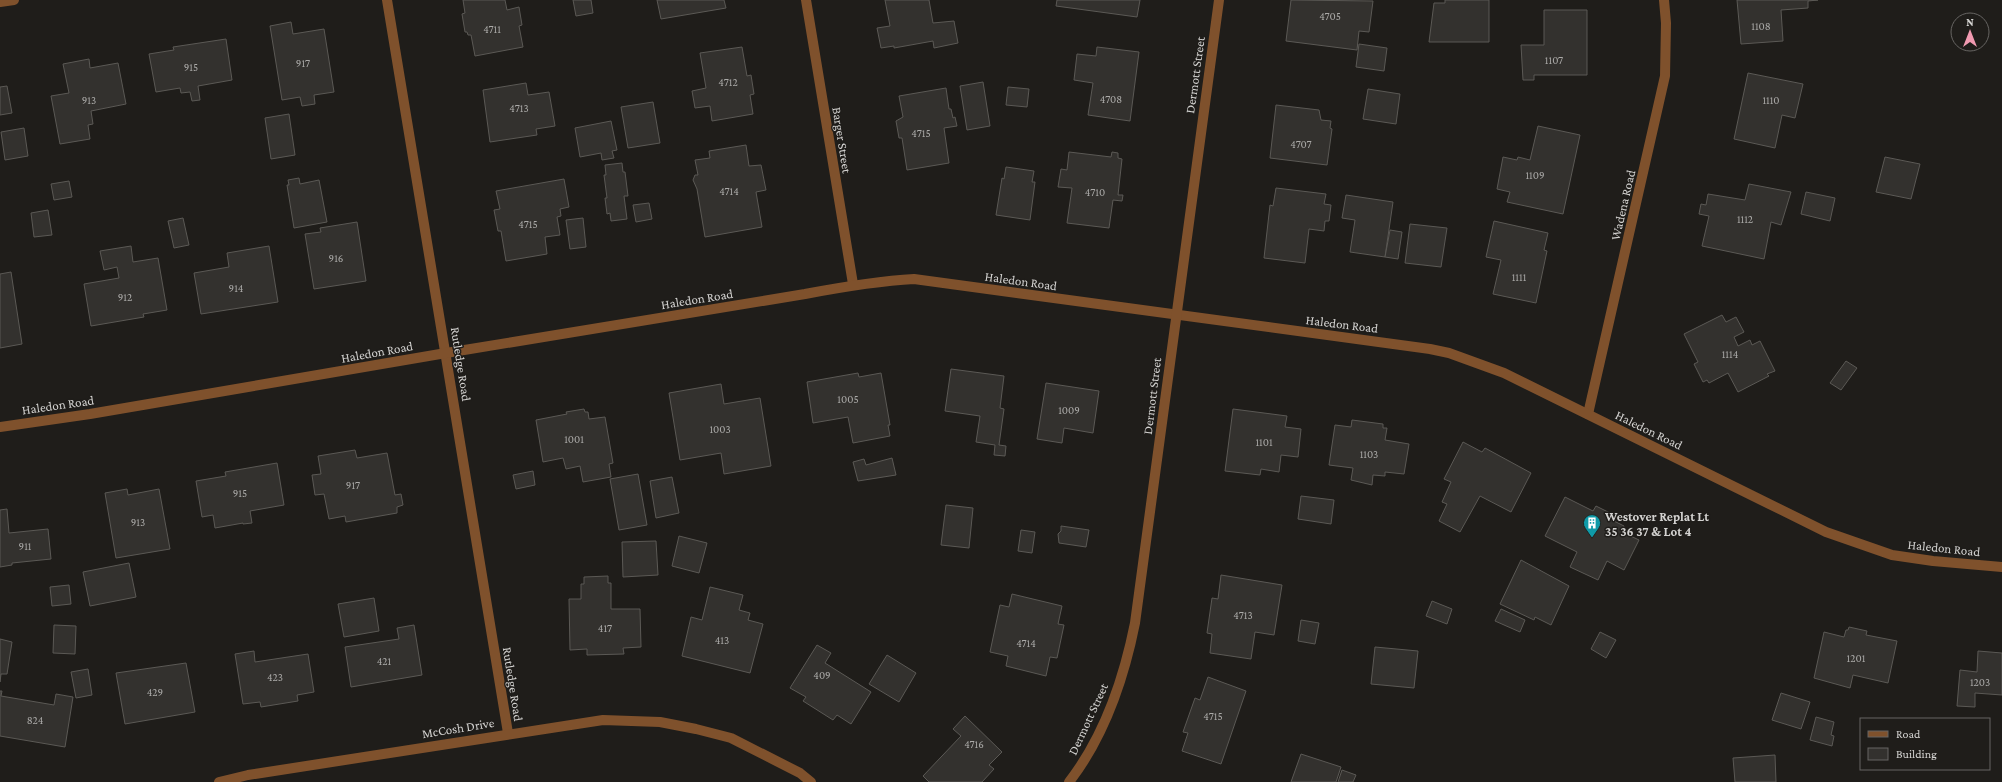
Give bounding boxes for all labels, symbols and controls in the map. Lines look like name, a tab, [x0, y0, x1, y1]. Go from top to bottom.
house number: 4705	[1319, 10, 1341, 22]
north arrow	[1950, 12, 1990, 52]
text: N	[1966, 16, 1974, 28]
house number: 1108	[1751, 20, 1771, 32]
house number: 4711	[483, 23, 501, 35]
street label: Dermott Street	[1182, 35, 1208, 114]
house number: 1107	[1545, 54, 1563, 66]
house number: 917	[296, 57, 310, 69]
house number: 915	[184, 61, 198, 73]
house number: 4712	[718, 76, 738, 88]
house number: 4708	[1100, 93, 1122, 105]
house number: 913	[82, 94, 96, 106]
house number: 1110	[1762, 94, 1780, 106]
house number: 4713	[509, 102, 529, 114]
street label: Barger Street	[829, 106, 855, 175]
house number: 4715	[911, 127, 931, 139]
house number: 4707	[1290, 138, 1312, 150]
street label: Wadena Road	[1608, 168, 1638, 242]
house number: 1109	[1525, 169, 1545, 181]
house number: 4714	[719, 185, 739, 197]
house number: 4710	[1085, 186, 1105, 198]
house number: 1112	[1737, 213, 1753, 225]
house number: 4715	[518, 218, 538, 230]
house number: 916	[329, 252, 343, 264]
street label: Haledon Road	[984, 269, 1058, 294]
house number: 1111	[1512, 271, 1527, 283]
house number: 914	[229, 282, 244, 294]
street label: Haledon Road	[660, 286, 734, 312]
house number: 912	[118, 291, 132, 303]
street label: Haledon Road	[1305, 312, 1379, 336]
street label: Rutledge Road	[448, 326, 474, 402]
street label: Haledon Road	[340, 338, 414, 366]
house number: 1114	[1722, 348, 1739, 360]
street label: Dermott Street	[1140, 356, 1164, 435]
street label: Haledon Road	[21, 392, 95, 417]
house number: 1005	[837, 393, 859, 405]
house number: 1009	[1058, 404, 1080, 416]
street label: Haledon Road	[1613, 407, 1685, 453]
house number: 1003	[709, 423, 731, 435]
house number: 1001	[564, 433, 584, 445]
house number: 1101	[1255, 436, 1273, 448]
house number: 1103	[1360, 448, 1378, 460]
house number: 917	[346, 479, 360, 491]
house number: 915	[233, 487, 247, 499]
place label: Westover Replat Lt 35 36 37 & Lot 4	[1604, 509, 1709, 539]
building icon: Westover Replat Lt 35 36 37 & Lot 4	[1582, 513, 1602, 538]
house number: 913	[131, 516, 145, 528]
street label: Haledon Road	[1907, 537, 1981, 559]
house number: 911	[19, 540, 32, 552]
house number: 4713	[1233, 609, 1253, 621]
house number: 417	[598, 622, 612, 634]
house number: 413	[715, 634, 729, 646]
house number: 4714	[1016, 637, 1036, 649]
street label: Rutledge Road	[500, 646, 526, 722]
house number: 1201	[1847, 652, 1866, 664]
house number: 421	[377, 655, 392, 667]
house number: 409	[813, 669, 831, 681]
house number: 423	[267, 671, 283, 683]
house number: 1203	[1970, 676, 1990, 688]
street label: Dermott Street	[1065, 680, 1111, 757]
house number: 429	[147, 686, 163, 698]
house number: 4715	[1203, 710, 1223, 722]
house number: 824	[27, 714, 44, 726]
street label: McCosh Drive	[421, 715, 496, 741]
legend	[1860, 718, 1990, 770]
text: Road	[1896, 727, 1921, 741]
house number: 4716	[964, 738, 984, 750]
text: Building	[1896, 747, 1937, 761]

